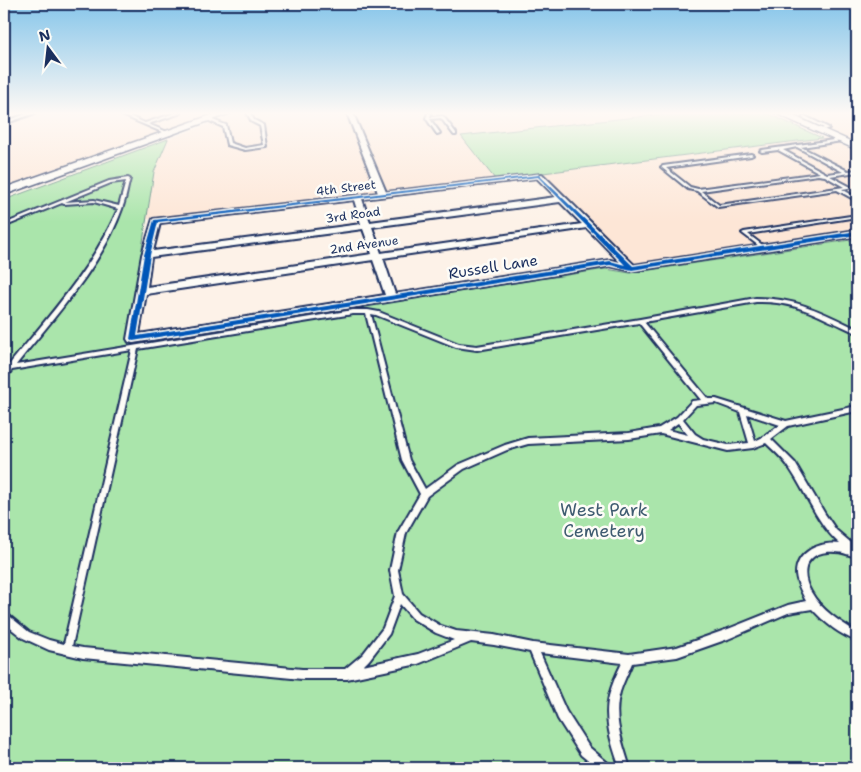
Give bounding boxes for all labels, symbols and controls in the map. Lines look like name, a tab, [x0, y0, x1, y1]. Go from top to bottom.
north arrow	[22, 22, 72, 72]
text: N	[37, 25, 52, 46]
street label: 4th Street	[315, 176, 377, 200]
street label: 3rd Road	[325, 203, 382, 227]
street label: 2nd Avenue	[329, 232, 400, 258]
street label: Russell Lane	[447, 250, 539, 284]
park label: West Park Cemetery	[560, 498, 648, 543]

